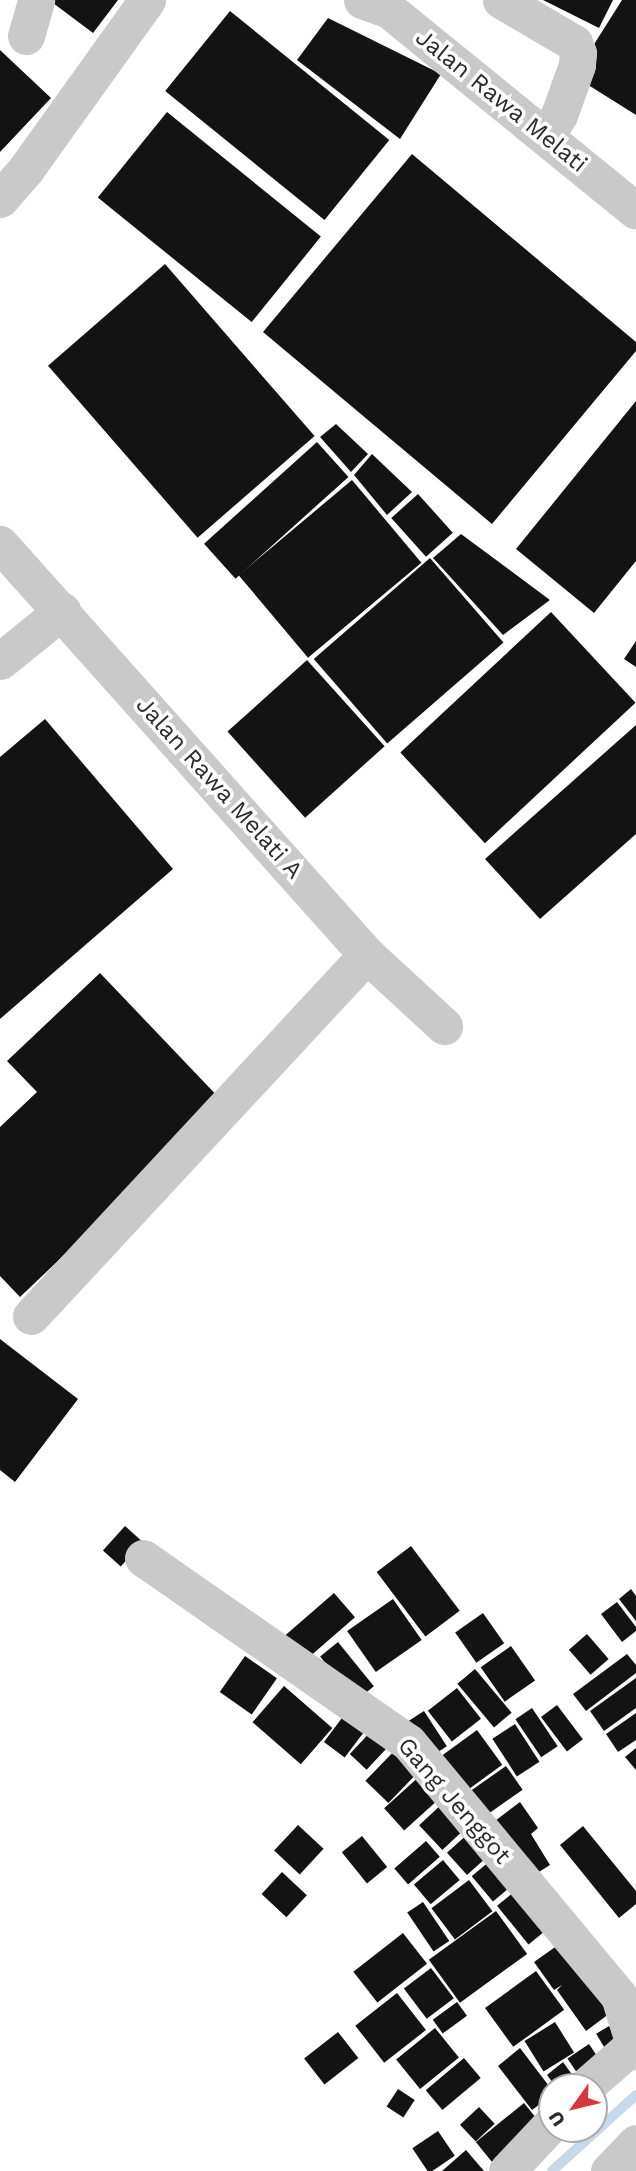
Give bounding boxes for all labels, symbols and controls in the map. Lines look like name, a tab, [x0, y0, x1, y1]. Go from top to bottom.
street label: Jalan Rawa Melati	[409, 23, 593, 179]
street label: Jalan Rawa Melati A	[129, 690, 309, 886]
street label: Gang Jenggot	[391, 1732, 517, 1870]
north arrow	[538, 2073, 608, 2143]
text: U	[544, 2107, 570, 2131]

